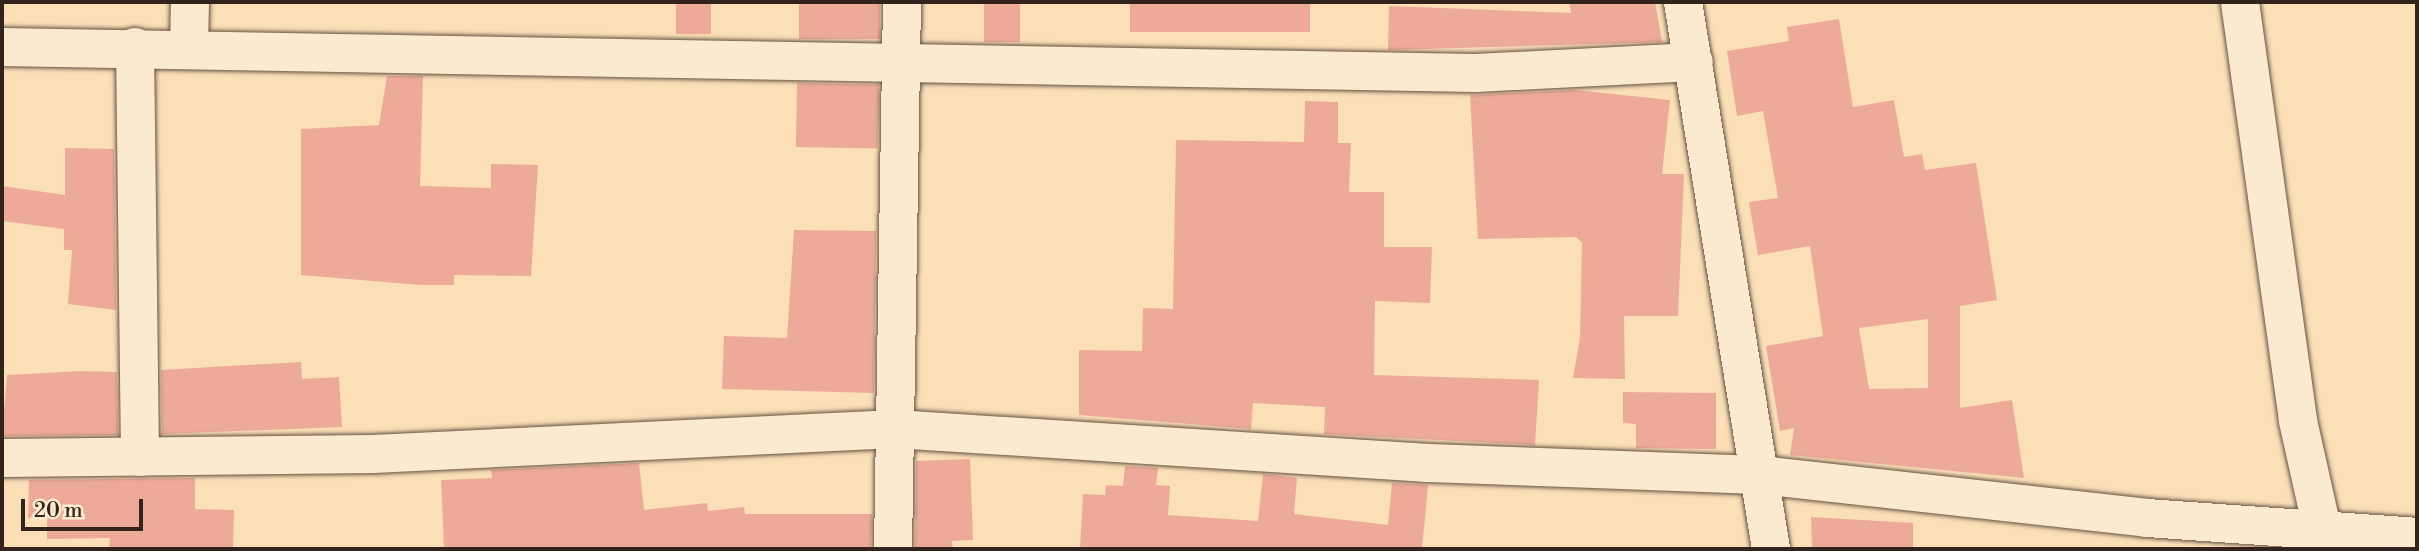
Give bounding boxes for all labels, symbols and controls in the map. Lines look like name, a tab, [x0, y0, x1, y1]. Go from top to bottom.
scale bar	[24, 484, 147, 528]
text: 20 m	[34, 498, 83, 524]

